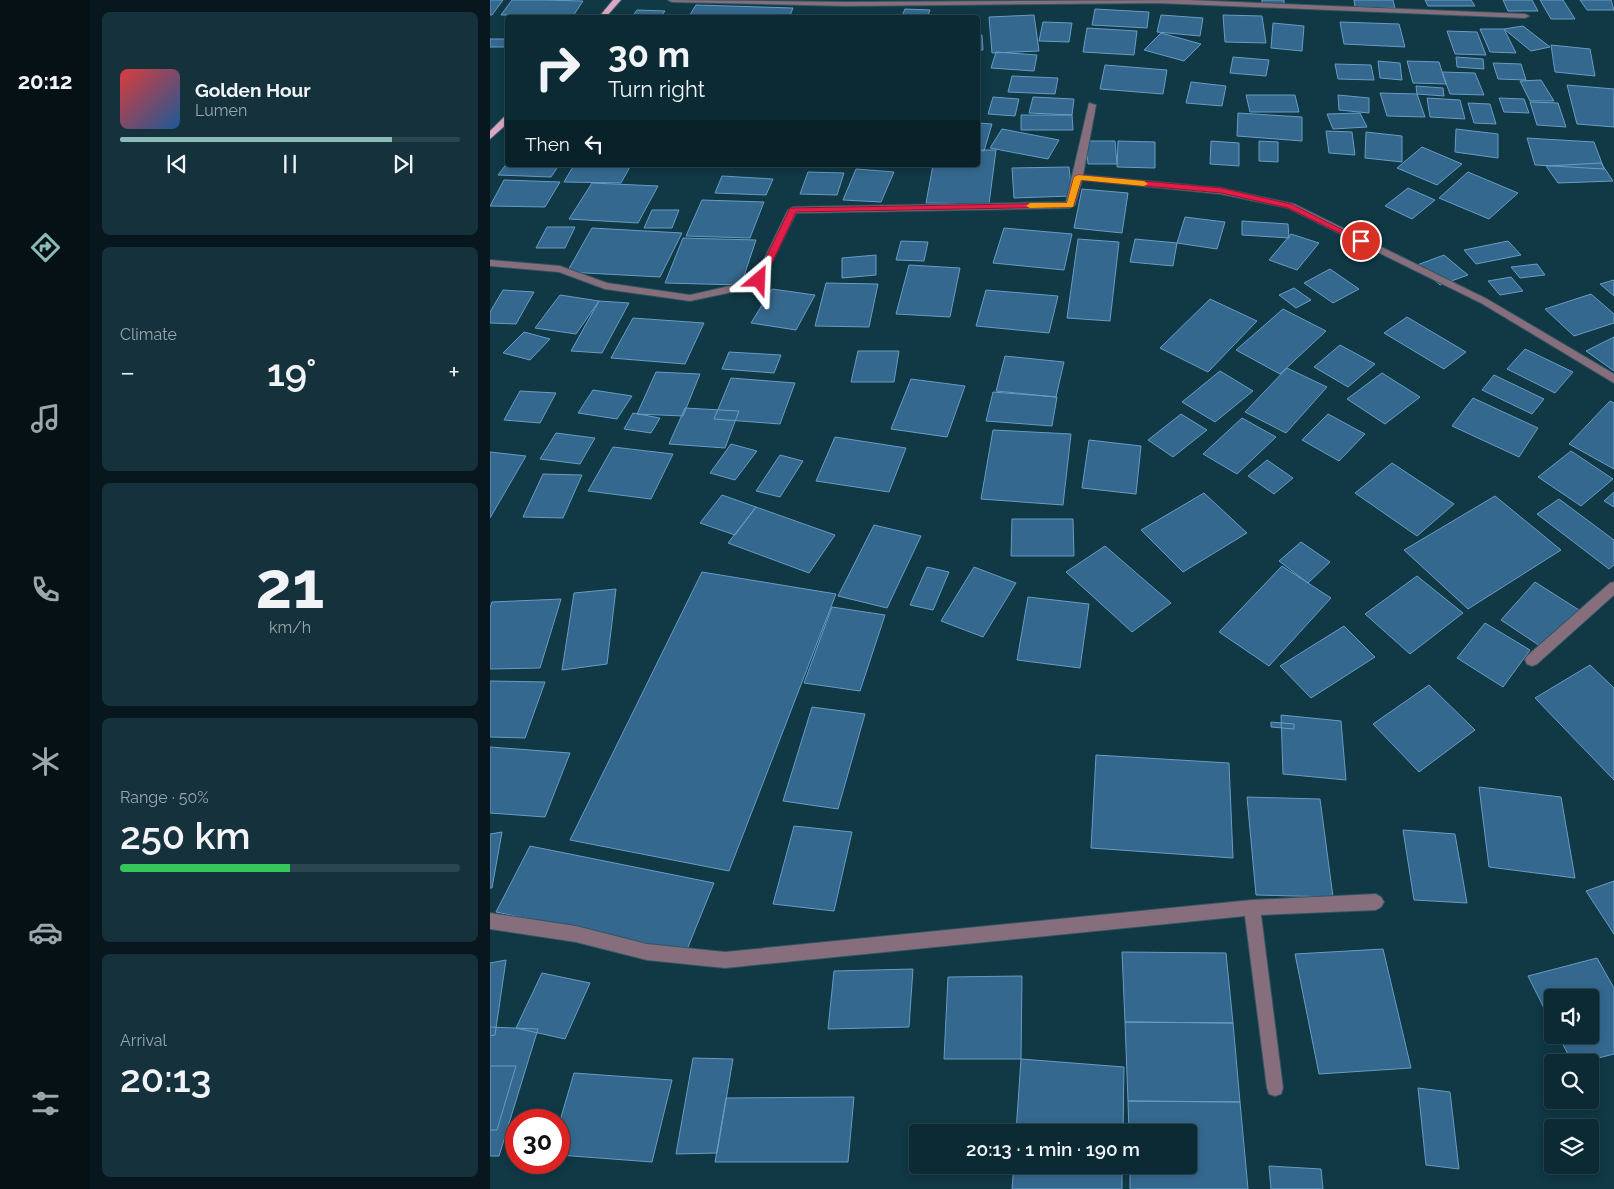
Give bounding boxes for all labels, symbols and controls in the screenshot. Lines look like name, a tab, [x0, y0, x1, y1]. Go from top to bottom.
text: 30 m	[608, 34, 690, 75]
icon: right	[525, 35, 590, 100]
text: 20:12	[18, 68, 72, 94]
text: Turn right	[608, 76, 705, 102]
text: Golden Hour	[195, 79, 311, 101]
text: Lumen	[195, 101, 247, 120]
icon: left	[580, 130, 608, 158]
text: Then	[525, 133, 570, 155]
icon: previous	[163, 150, 191, 178]
icon: pause	[276, 150, 304, 178]
icon: next	[389, 150, 417, 178]
pin	[1340, 220, 1382, 262]
icon: arrive	[1347, 227, 1375, 255]
icon: directions	[28, 230, 63, 265]
position arrow	[732, 253, 784, 305]
text: Climate	[120, 325, 177, 344]
text: 19°	[267, 350, 317, 395]
text: −	[120, 356, 135, 389]
text: +	[448, 356, 460, 389]
icon: music	[28, 401, 63, 436]
text: 21	[256, 547, 324, 623]
icon: phone	[28, 572, 63, 607]
text: km/h	[269, 618, 311, 637]
icon: climate	[28, 744, 63, 779]
text: Range · 50%	[120, 788, 209, 807]
text: 250 km	[120, 813, 251, 858]
icon: car	[28, 915, 63, 950]
map controls	[1544, 989, 1599, 1174]
button: sound	[1544, 989, 1599, 1044]
text: Arrival	[120, 1031, 167, 1050]
button: search	[1544, 1054, 1599, 1109]
text: 20:13	[120, 1056, 211, 1101]
icon: filters	[28, 1086, 63, 1121]
speed limit sign: 30	[505, 1109, 570, 1174]
button: layers	[1544, 1119, 1599, 1174]
text: 20:13 · 1 min · 190 m	[966, 1138, 1140, 1160]

